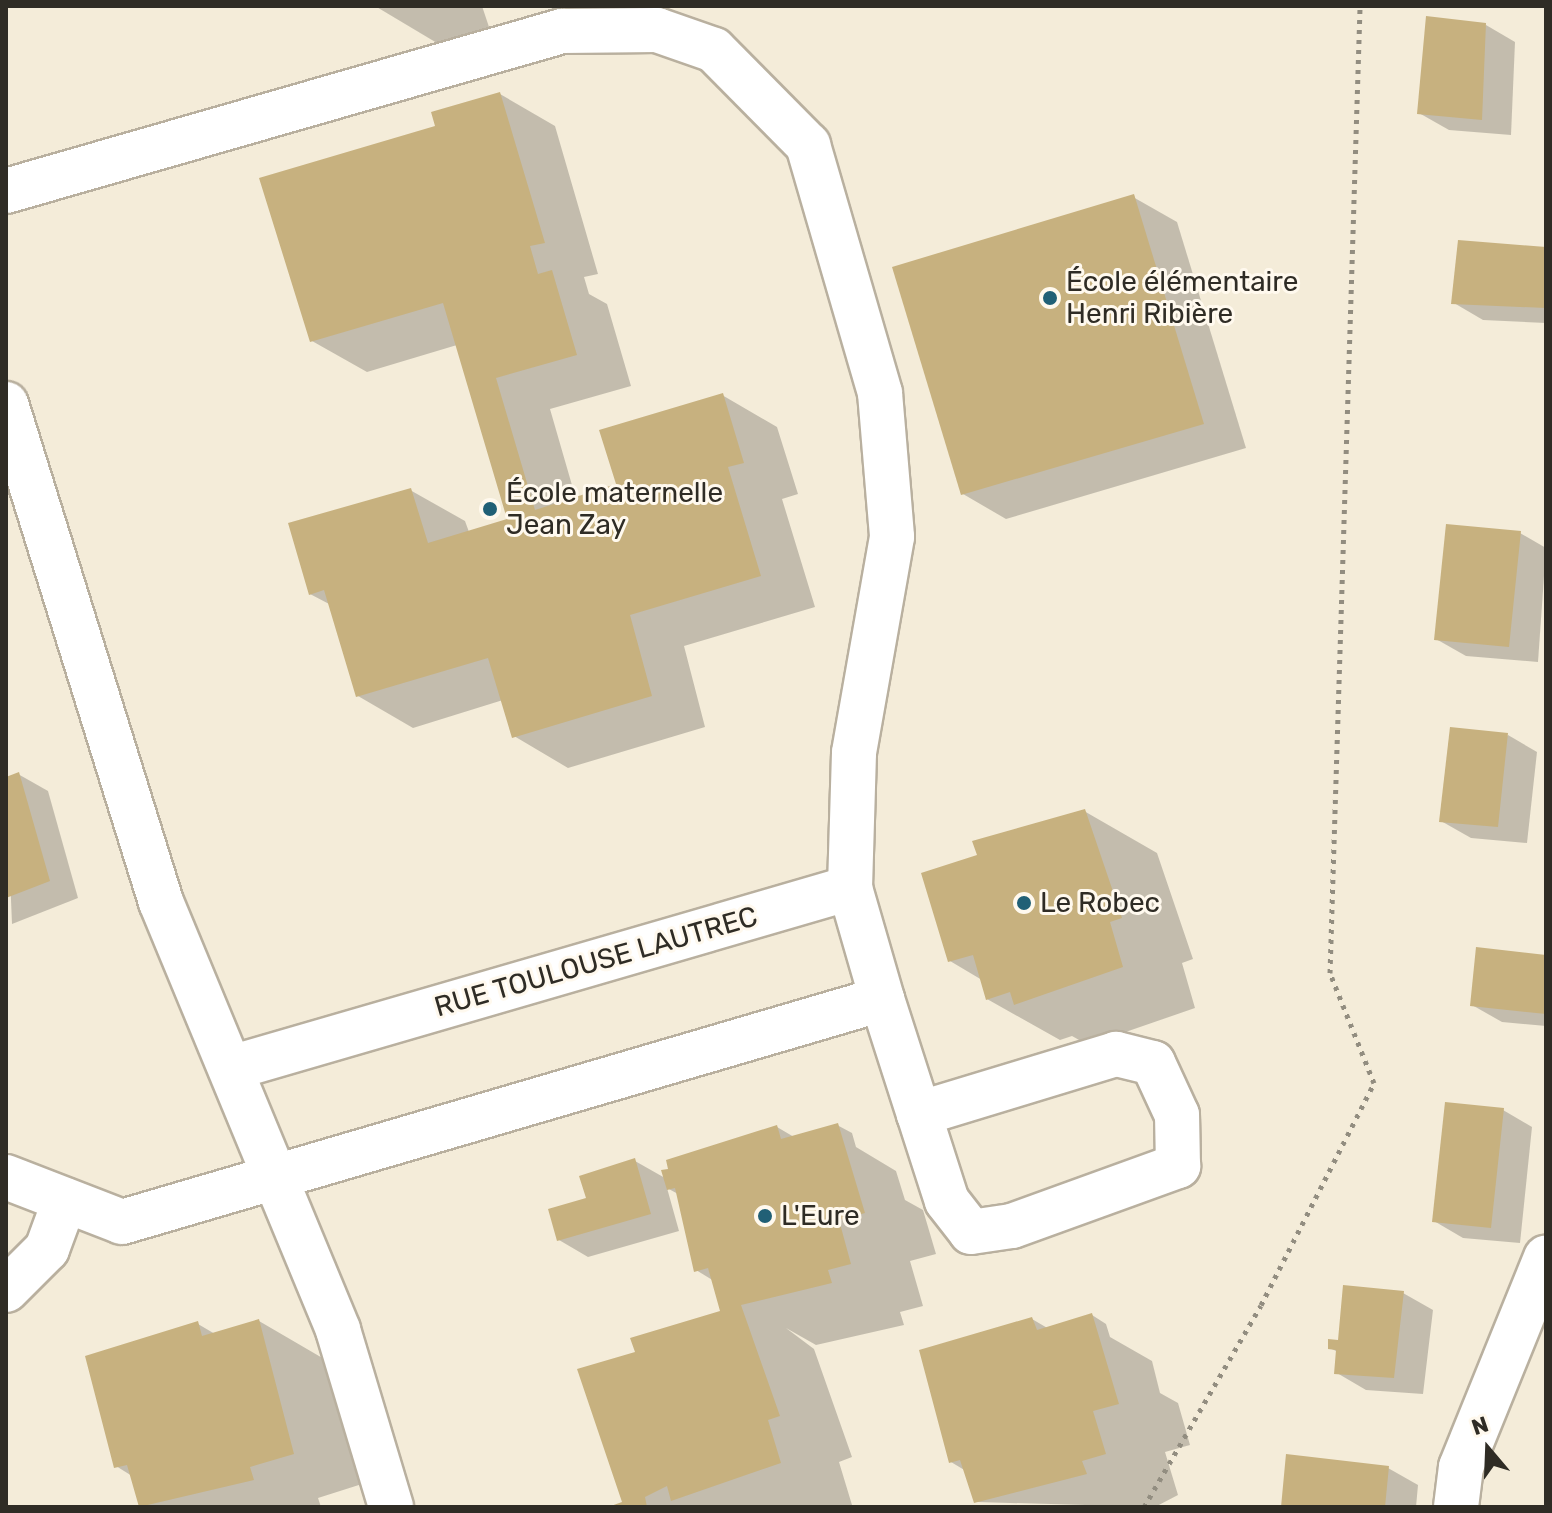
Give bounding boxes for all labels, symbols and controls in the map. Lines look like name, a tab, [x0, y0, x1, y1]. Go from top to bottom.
place label: École élémentaire Henri Ribière	[1066, 265, 1298, 331]
marker: École élémentaire Henri Ribière	[1041, 289, 1059, 307]
place label: École maternelle Jean Zay	[506, 476, 723, 542]
marker: École maternelle Jean Zay	[481, 500, 499, 518]
place label: Le Robec	[1040, 886, 1160, 920]
marker: Le Robec	[1015, 894, 1033, 912]
street label: RUE TOULOUSE LAUTREC	[430, 900, 762, 1024]
place label: L'Eure	[781, 1199, 860, 1233]
marker: L'Eure	[756, 1207, 774, 1225]
north arrow	[1448, 1409, 1528, 1489]
text: N	[1468, 1410, 1492, 1441]

